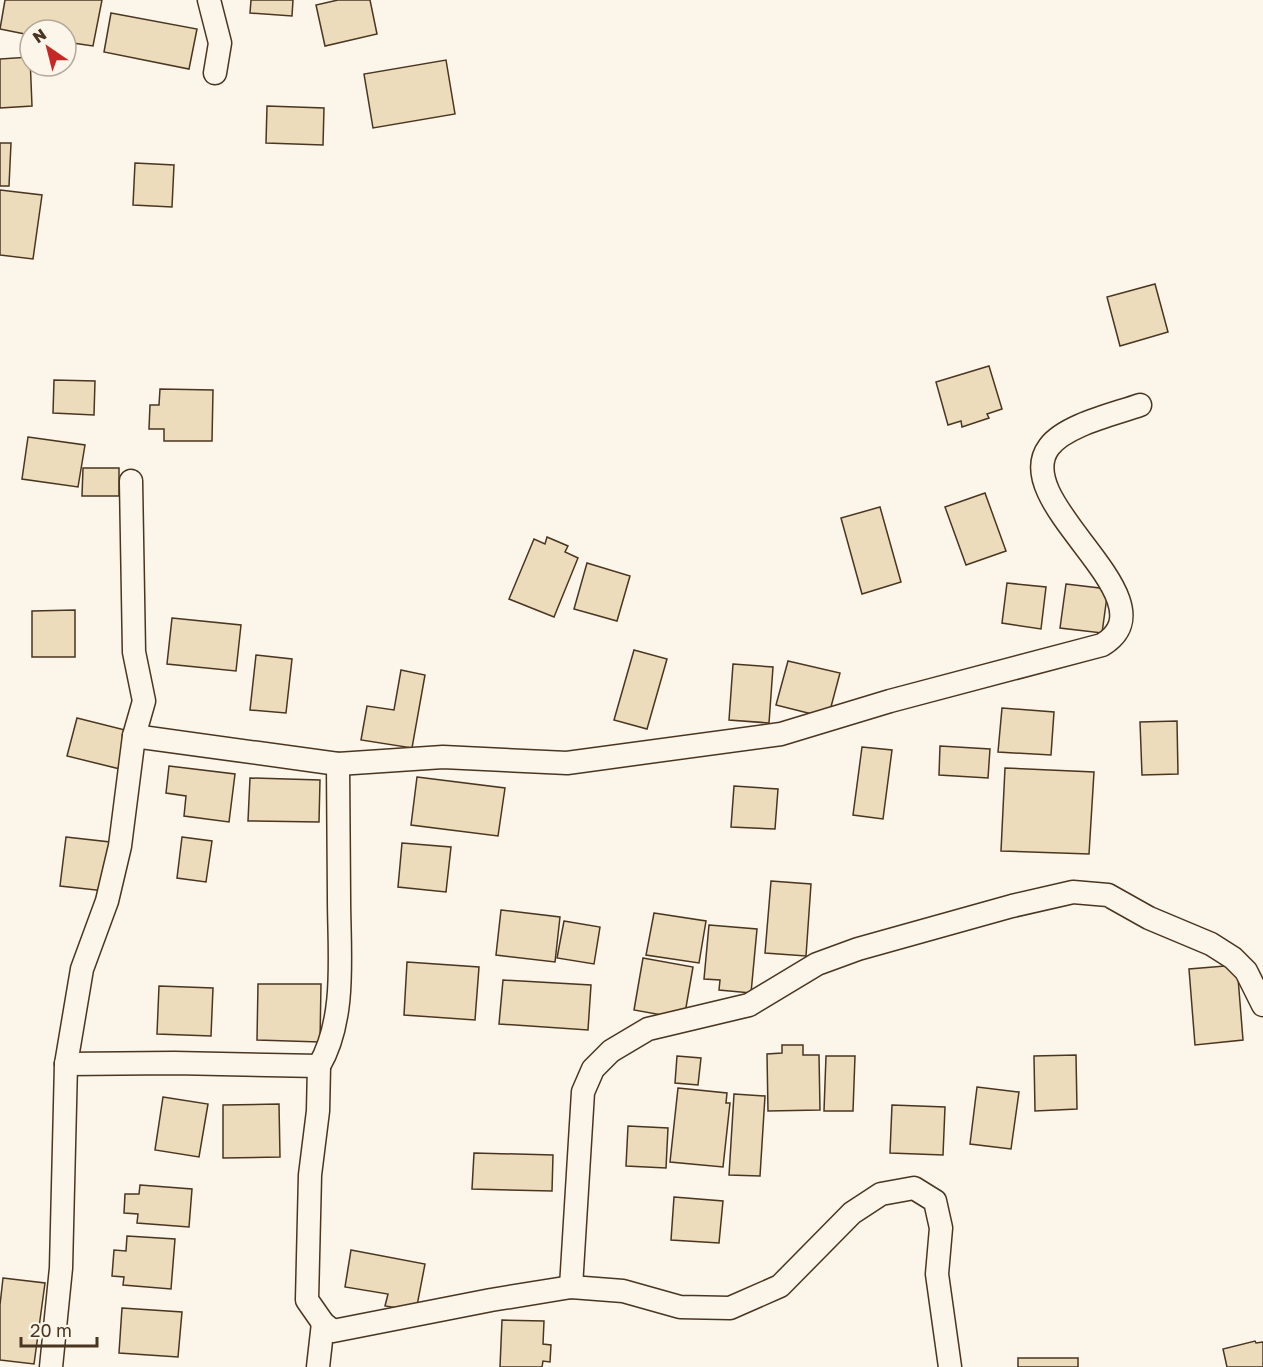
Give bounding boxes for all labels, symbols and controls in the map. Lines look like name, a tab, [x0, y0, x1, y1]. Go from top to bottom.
north arrow	[18, 18, 78, 78]
text: N	[29, 24, 50, 47]
scale bar	[21, 1310, 98, 1348]
text: 20 m	[30, 1319, 72, 1341]

